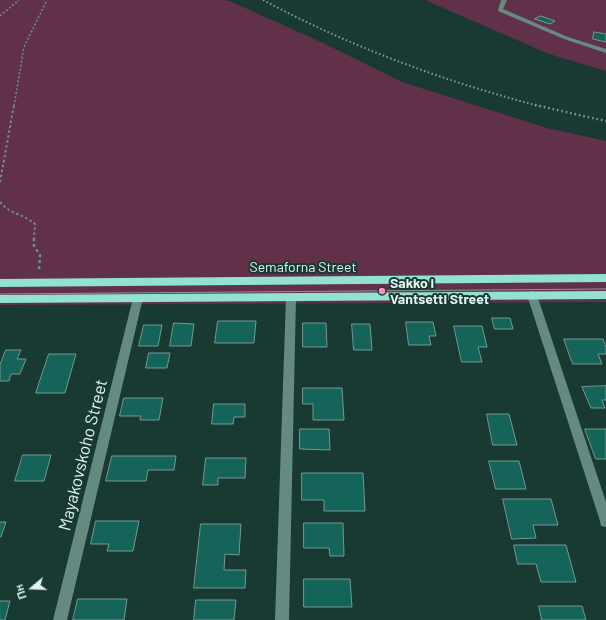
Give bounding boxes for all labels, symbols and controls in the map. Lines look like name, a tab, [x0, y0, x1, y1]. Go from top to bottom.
street label: Semaforna Street	[249, 259, 357, 275]
place label: Sakko i Vantsetti Street	[390, 275, 489, 308]
marker: Sakko i Vantsetti Street	[377, 286, 387, 296]
street label: Mayakovskoho Street	[54, 377, 112, 533]
north arrow	[12, 568, 52, 608]
text: Пн	[12, 583, 29, 601]

